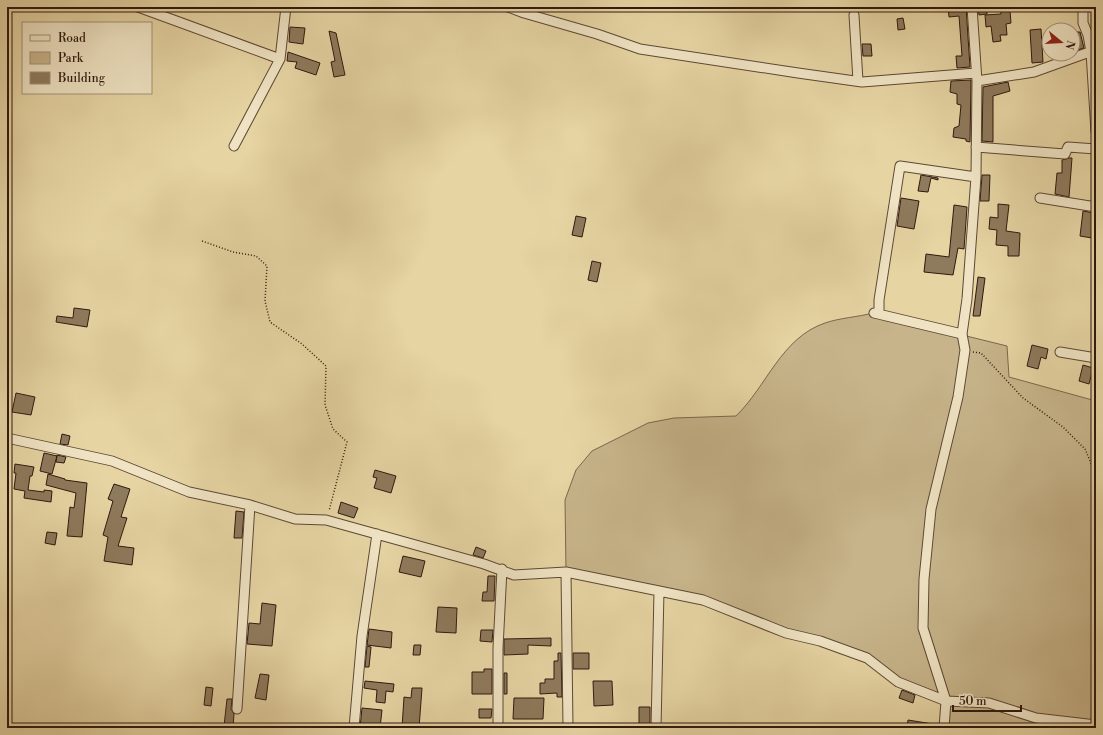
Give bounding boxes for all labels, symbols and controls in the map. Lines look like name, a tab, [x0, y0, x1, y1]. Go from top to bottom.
legend	[22, 22, 152, 94]
north arrow	[1041, 22, 1081, 62]
text: Road	[58, 31, 86, 46]
text: N	[1061, 38, 1078, 51]
text: Park	[58, 51, 84, 66]
text: Building	[57, 71, 106, 86]
scale bar	[953, 687, 1021, 713]
text: 50 m	[959, 694, 987, 709]

